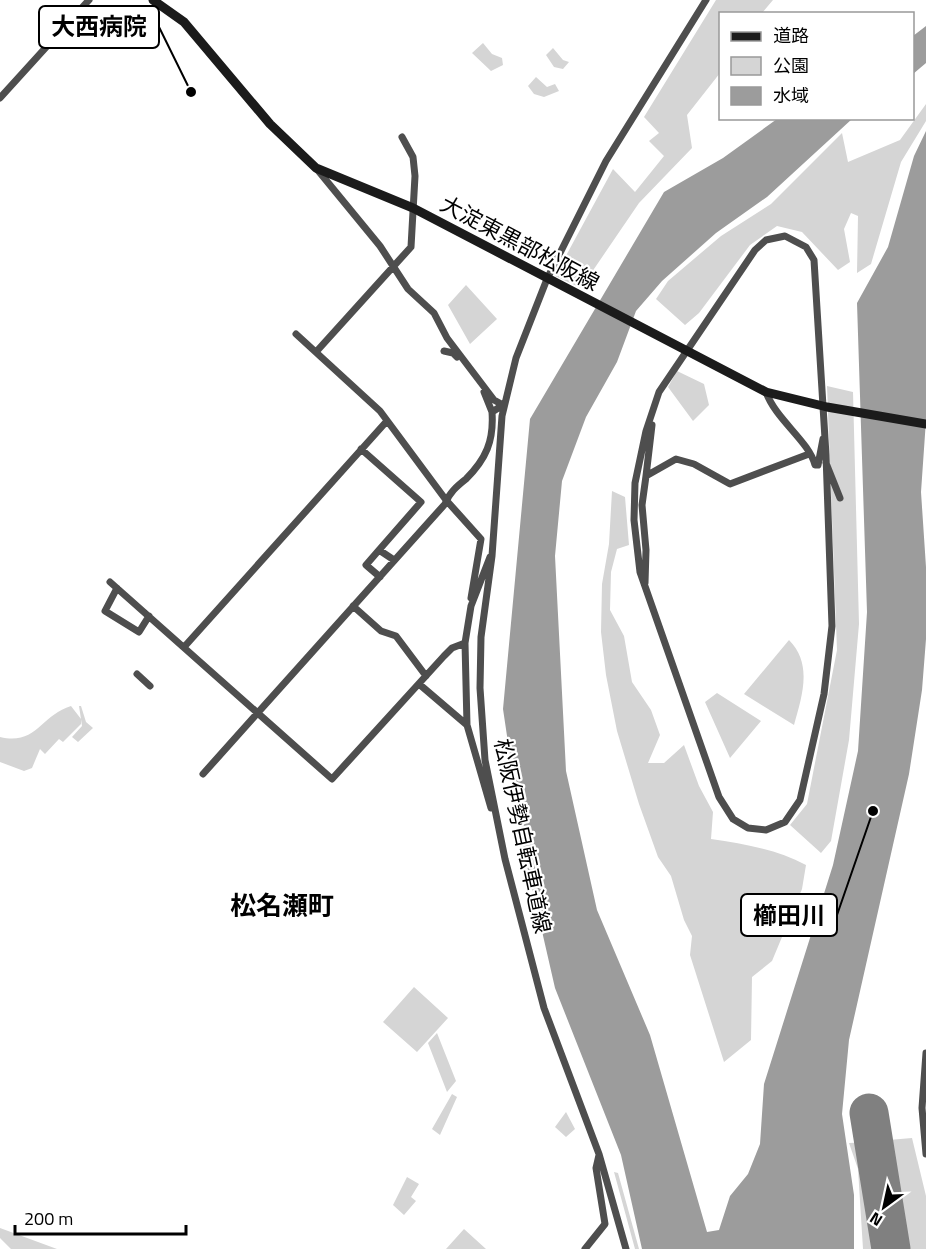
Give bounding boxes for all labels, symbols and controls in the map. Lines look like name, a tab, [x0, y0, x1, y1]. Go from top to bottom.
callout: 大西病院	[39, 6, 159, 48]
text: 大西病院	[51, 8, 147, 44]
legend	[719, 12, 914, 120]
text: 道路	[773, 22, 809, 49]
text: 公園	[773, 52, 809, 79]
text: 水域	[773, 82, 809, 109]
street label: 大淀東黒部松阪線	[434, 187, 606, 299]
street label: 松阪伊勢自転車道線	[486, 736, 560, 936]
district label: 松名瀬町	[230, 886, 334, 925]
callout: 櫛田川	[741, 894, 837, 936]
text: 櫛田川	[753, 897, 825, 933]
north arrow	[854, 1177, 914, 1237]
scale bar	[15, 1198, 186, 1236]
text: 200 m	[24, 1205, 73, 1232]
text: N	[865, 1206, 887, 1233]

